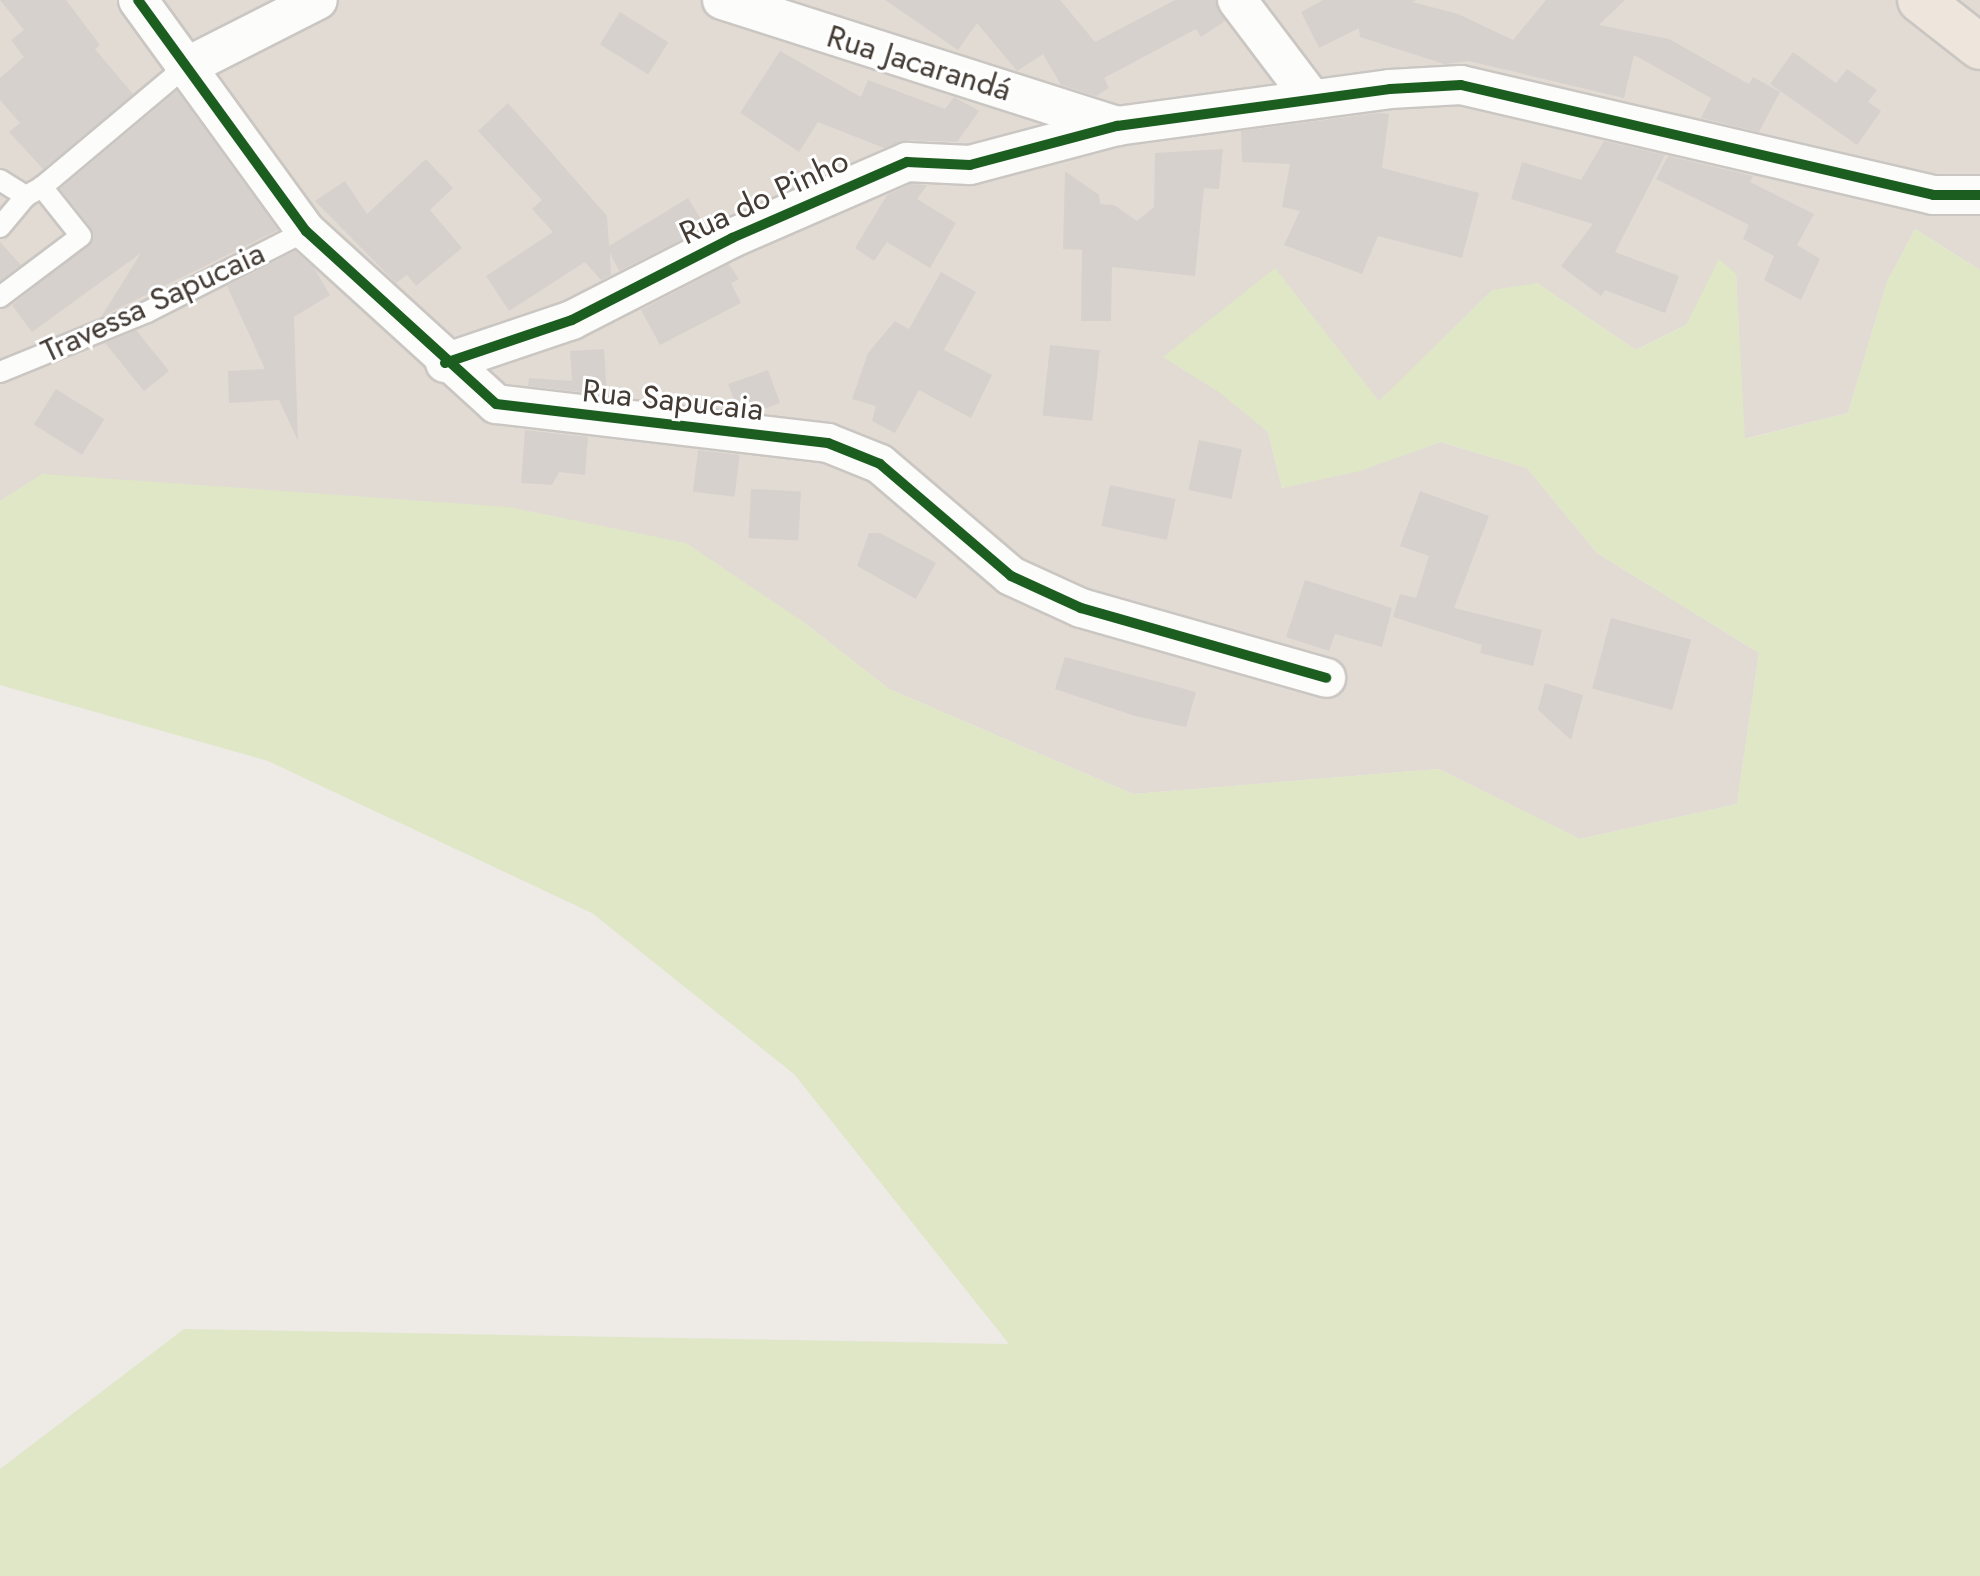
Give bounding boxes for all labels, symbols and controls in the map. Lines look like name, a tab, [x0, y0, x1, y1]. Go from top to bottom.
street label: Rua Jacarandá	[822, 17, 1016, 109]
street label: Rua do Pinho	[673, 141, 855, 253]
street label: Travessa Sapucaia	[35, 234, 271, 370]
street label: Rua Sapucaia	[580, 371, 766, 429]

